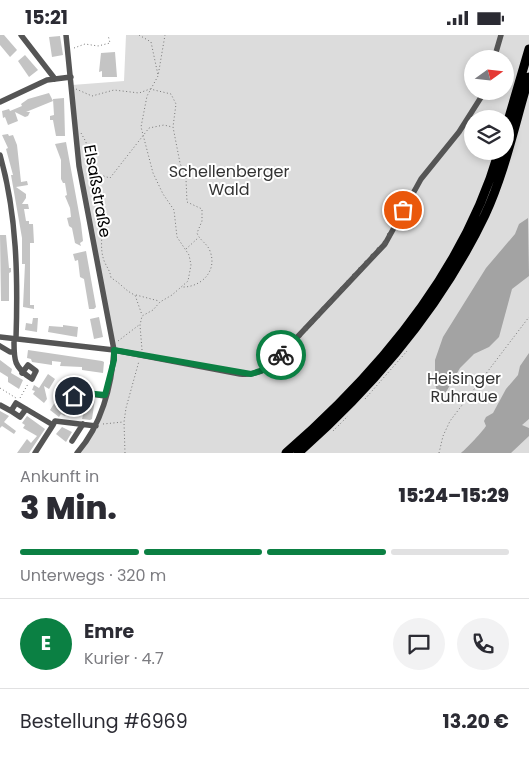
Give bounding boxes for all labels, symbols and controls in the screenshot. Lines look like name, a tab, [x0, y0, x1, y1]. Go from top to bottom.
text: 15:21	[25, 4, 68, 31]
north arrow	[464, 50, 514, 100]
map controls	[464, 50, 514, 160]
button: layers	[464, 110, 514, 160]
street label: Elsaßstraße	[78, 143, 117, 239]
park label: Schellenberger Wald	[169, 160, 289, 201]
pin	[382, 189, 424, 231]
icon: bag	[389, 196, 417, 224]
courier	[256, 330, 306, 380]
icon: bike	[267, 341, 295, 369]
park label: Heisinger Ruhraue	[427, 367, 501, 408]
pin	[53, 375, 95, 417]
icon: home	[60, 382, 88, 410]
text: Ankunft in	[20, 465, 99, 488]
text: 15:24–15:29	[399, 482, 509, 509]
text: 3 Min.	[20, 485, 117, 530]
text: Unterwegs · 320 m	[20, 564, 166, 587]
text: Emre	[84, 618, 134, 645]
button: chat	[393, 618, 445, 670]
button: phone	[457, 618, 509, 670]
text: E	[41, 630, 51, 657]
text: Kurier · 4.7	[84, 647, 164, 670]
text: Bestellung #6969	[20, 708, 188, 735]
text: 13.20 €	[443, 708, 509, 735]

